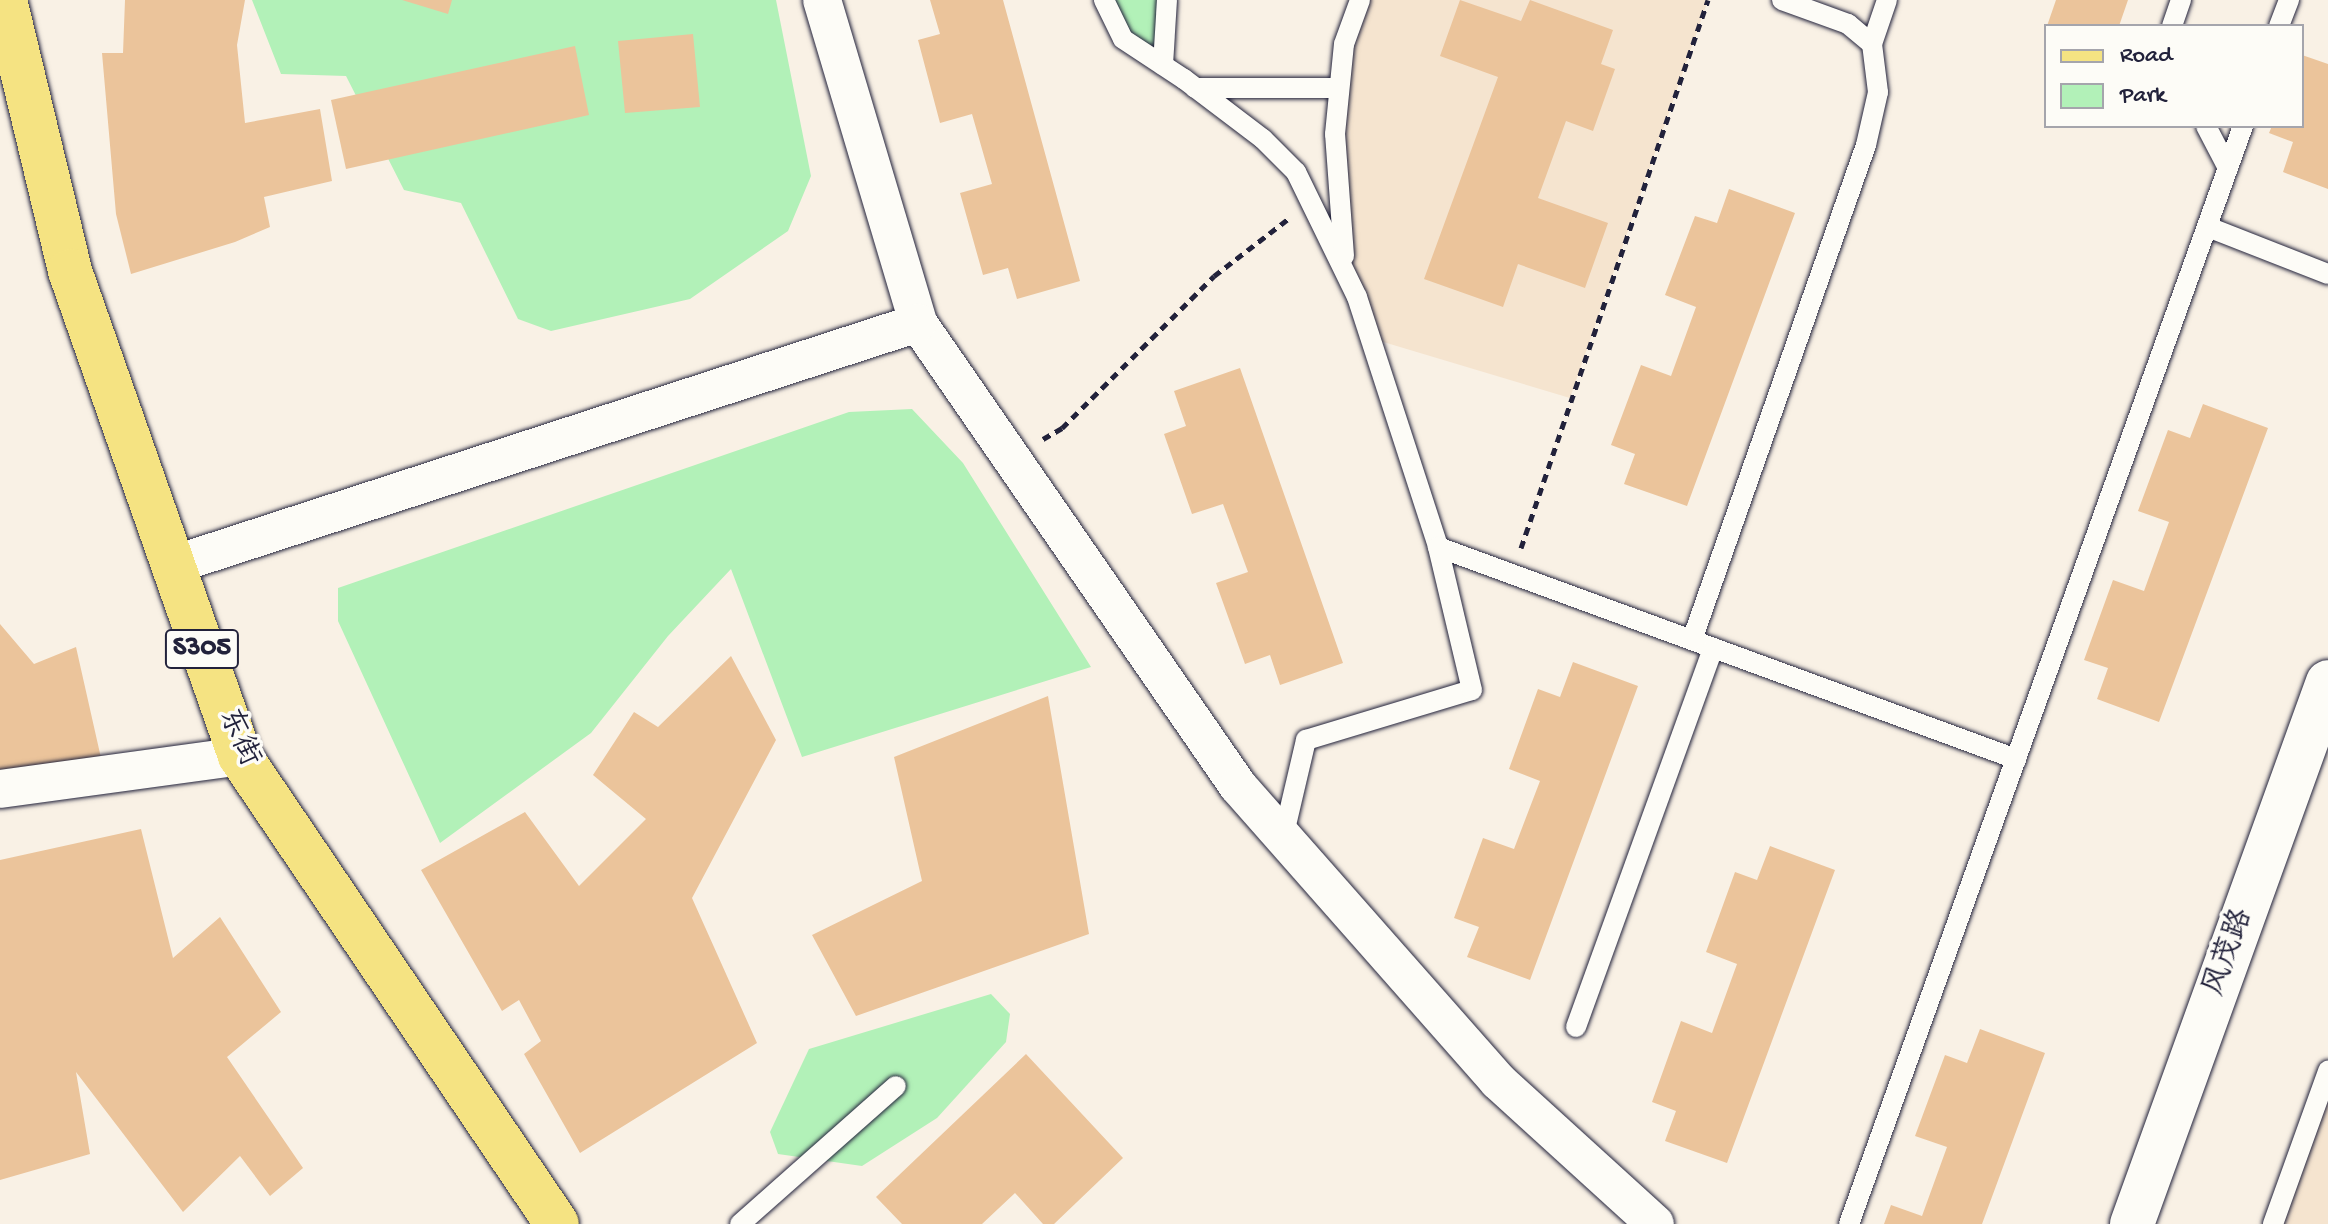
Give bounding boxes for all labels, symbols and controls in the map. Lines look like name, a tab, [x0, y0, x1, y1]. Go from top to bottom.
legend	[2044, 24, 2304, 128]
text: Road	[2120, 42, 2172, 71]
text: Park	[2120, 82, 2166, 111]
road number: S305	[164, 625, 240, 673]
street label: 东街	[208, 703, 266, 773]
street label: 风茂路	[2198, 905, 2262, 1001]

